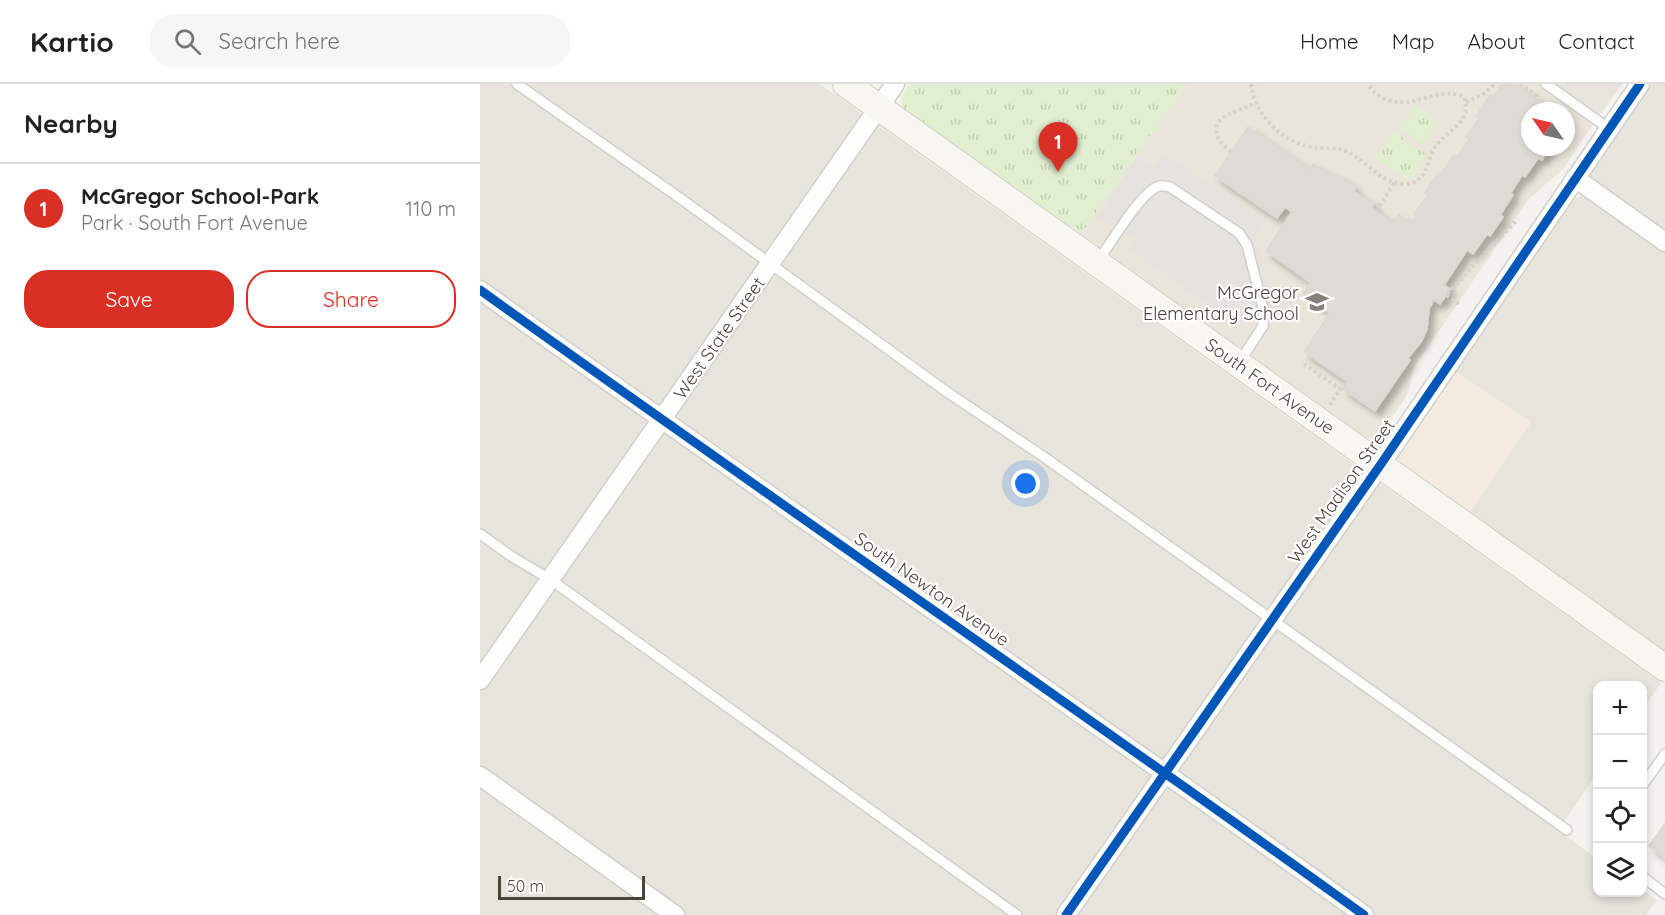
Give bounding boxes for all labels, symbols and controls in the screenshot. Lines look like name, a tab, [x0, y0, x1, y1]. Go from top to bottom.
search box	[150, 14, 570, 68]
text: Kartio	[30, 24, 114, 59]
icon: search	[171, 25, 204, 58]
text: Search here	[219, 27, 340, 55]
text: Home	[1300, 28, 1359, 54]
text: Map	[1392, 28, 1435, 54]
text: About	[1468, 28, 1526, 54]
text: Contact	[1559, 28, 1635, 54]
north arrow	[1521, 102, 1575, 156]
text: Nearby	[24, 107, 118, 140]
pin: 1	[1038, 122, 1078, 172]
text: McGregor School-Park	[81, 182, 319, 210]
text: 1	[40, 196, 47, 221]
text: 110 m	[406, 196, 456, 221]
text: Park · South Fort Avenue	[81, 210, 308, 235]
button: Save	[24, 270, 234, 328]
button: Share	[246, 270, 456, 328]
street label: West State Street	[668, 272, 770, 404]
place label: McGregor Elementary School	[1143, 281, 1299, 325]
school or university icon: McGregor Elementary School	[1304, 289, 1330, 315]
street label: South Fort Avenue	[1201, 333, 1339, 439]
street label: West Madison Street	[1283, 414, 1399, 568]
your location	[1011, 469, 1040, 498]
street label: South Newton Avenue	[850, 527, 1014, 651]
map controls	[1593, 681, 1647, 897]
button: +	[1593, 681, 1647, 735]
button: −	[1593, 735, 1647, 789]
button: locate	[1593, 789, 1647, 843]
button: layers	[1593, 843, 1647, 897]
scale bar	[498, 873, 645, 900]
text: 50 m	[507, 876, 544, 896]

